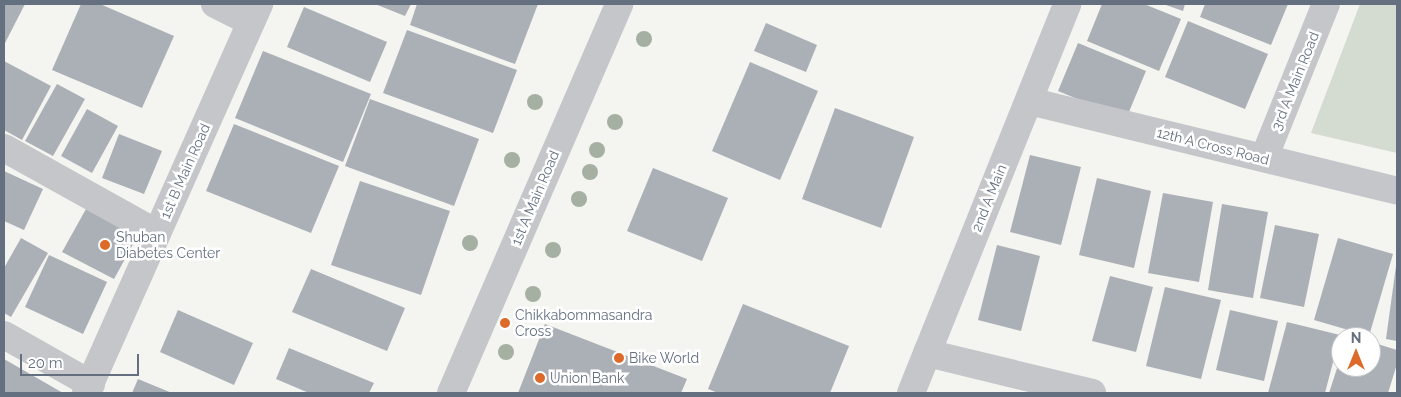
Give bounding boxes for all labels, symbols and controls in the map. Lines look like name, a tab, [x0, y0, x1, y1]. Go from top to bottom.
street label: 3rd A Main Road	[1267, 29, 1323, 133]
street label: 1st B Main Road	[157, 121, 213, 221]
street label: 12th A Cross Road	[1155, 124, 1271, 168]
street label: 1st A Main Road	[507, 148, 563, 248]
street label: 2nd A Main	[968, 162, 1010, 234]
place label: Shuban Diabetes Center	[116, 229, 220, 262]
marker: Shuban Diabetes Center	[98, 238, 112, 252]
place label: Chikkabommasandra Cross	[515, 307, 652, 340]
marker: Chikkabommasandra Cross	[499, 317, 511, 329]
north arrow	[1331, 327, 1381, 377]
text: N	[1351, 330, 1361, 346]
scale bar	[22, 344, 141, 376]
place label: Bike World	[629, 350, 700, 366]
marker: Bike World	[613, 352, 625, 364]
text: 20 m	[28, 354, 63, 372]
place label: Union Bank	[550, 370, 624, 386]
marker: Union Bank	[534, 372, 546, 384]

